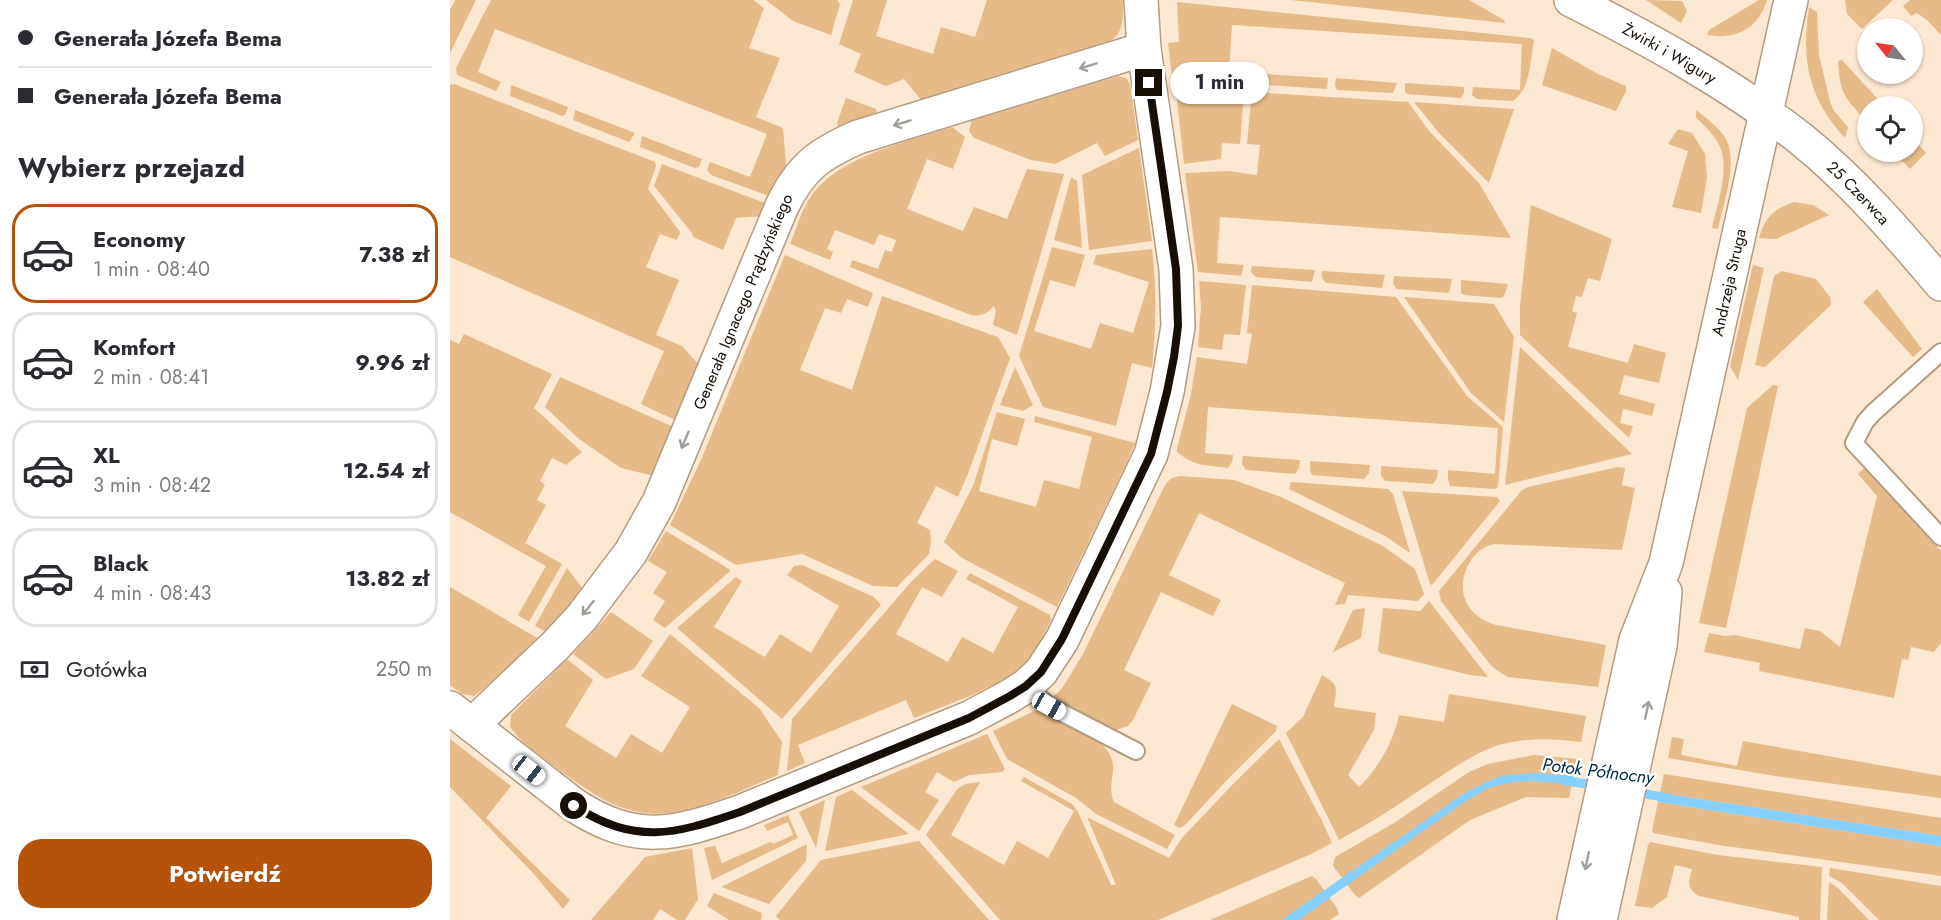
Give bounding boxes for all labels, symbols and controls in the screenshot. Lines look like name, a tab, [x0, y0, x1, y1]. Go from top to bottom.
street label: Żwirki i Wigury	[1618, 17, 1722, 90]
north arrow	[1857, 18, 1923, 84]
map controls	[1857, 18, 1923, 162]
text: Generała Józefa Bema	[54, 22, 282, 54]
one-way arrow	[1079, 61, 1098, 72]
callout: 1 min	[1170, 62, 1269, 104]
text: 1 min	[1195, 68, 1244, 97]
route end	[1135, 69, 1162, 96]
text: Generała Józefa Bema	[54, 80, 282, 112]
button: locate	[1857, 96, 1923, 162]
one-way arrow	[892, 119, 911, 130]
text: Wybierz przejazd	[18, 148, 245, 187]
street label: 25 Czerwca	[1822, 156, 1895, 230]
street label: Generała Ignacego Prądzyńskiego	[688, 189, 799, 413]
text: Economy	[93, 223, 185, 255]
icon: car	[21, 227, 75, 281]
street label: Andrzeja Struga	[1706, 227, 1752, 338]
text: 7.38 zł	[359, 238, 429, 270]
text: 1 min · 08:40	[93, 255, 210, 284]
text: Komfort	[93, 331, 175, 363]
icon: car	[21, 335, 75, 389]
text: 9.96 zł	[355, 346, 429, 378]
text: 2 min · 08:41	[93, 363, 209, 392]
one-way arrow	[679, 430, 690, 449]
text: XL	[93, 439, 120, 471]
icon: car	[21, 443, 75, 497]
text: 12.54 zł	[343, 454, 429, 486]
text: 3 min · 08:42	[93, 471, 211, 500]
text: Black	[93, 547, 149, 579]
icon: car	[21, 551, 75, 605]
text: 13.82 zł	[345, 562, 429, 594]
text: 4 min · 08:43	[93, 579, 211, 608]
one-way arrow	[582, 600, 595, 616]
icon: cash	[18, 653, 51, 686]
text: Gotówka	[66, 653, 147, 685]
text: 250 m	[376, 655, 432, 684]
car	[1029, 689, 1069, 723]
one-way arrow	[1641, 701, 1653, 720]
water label: Potok Północny	[1541, 751, 1656, 791]
car	[509, 752, 549, 788]
route start	[560, 792, 587, 819]
button: Potwierdź	[18, 839, 432, 908]
one-way arrow	[1580, 851, 1592, 870]

